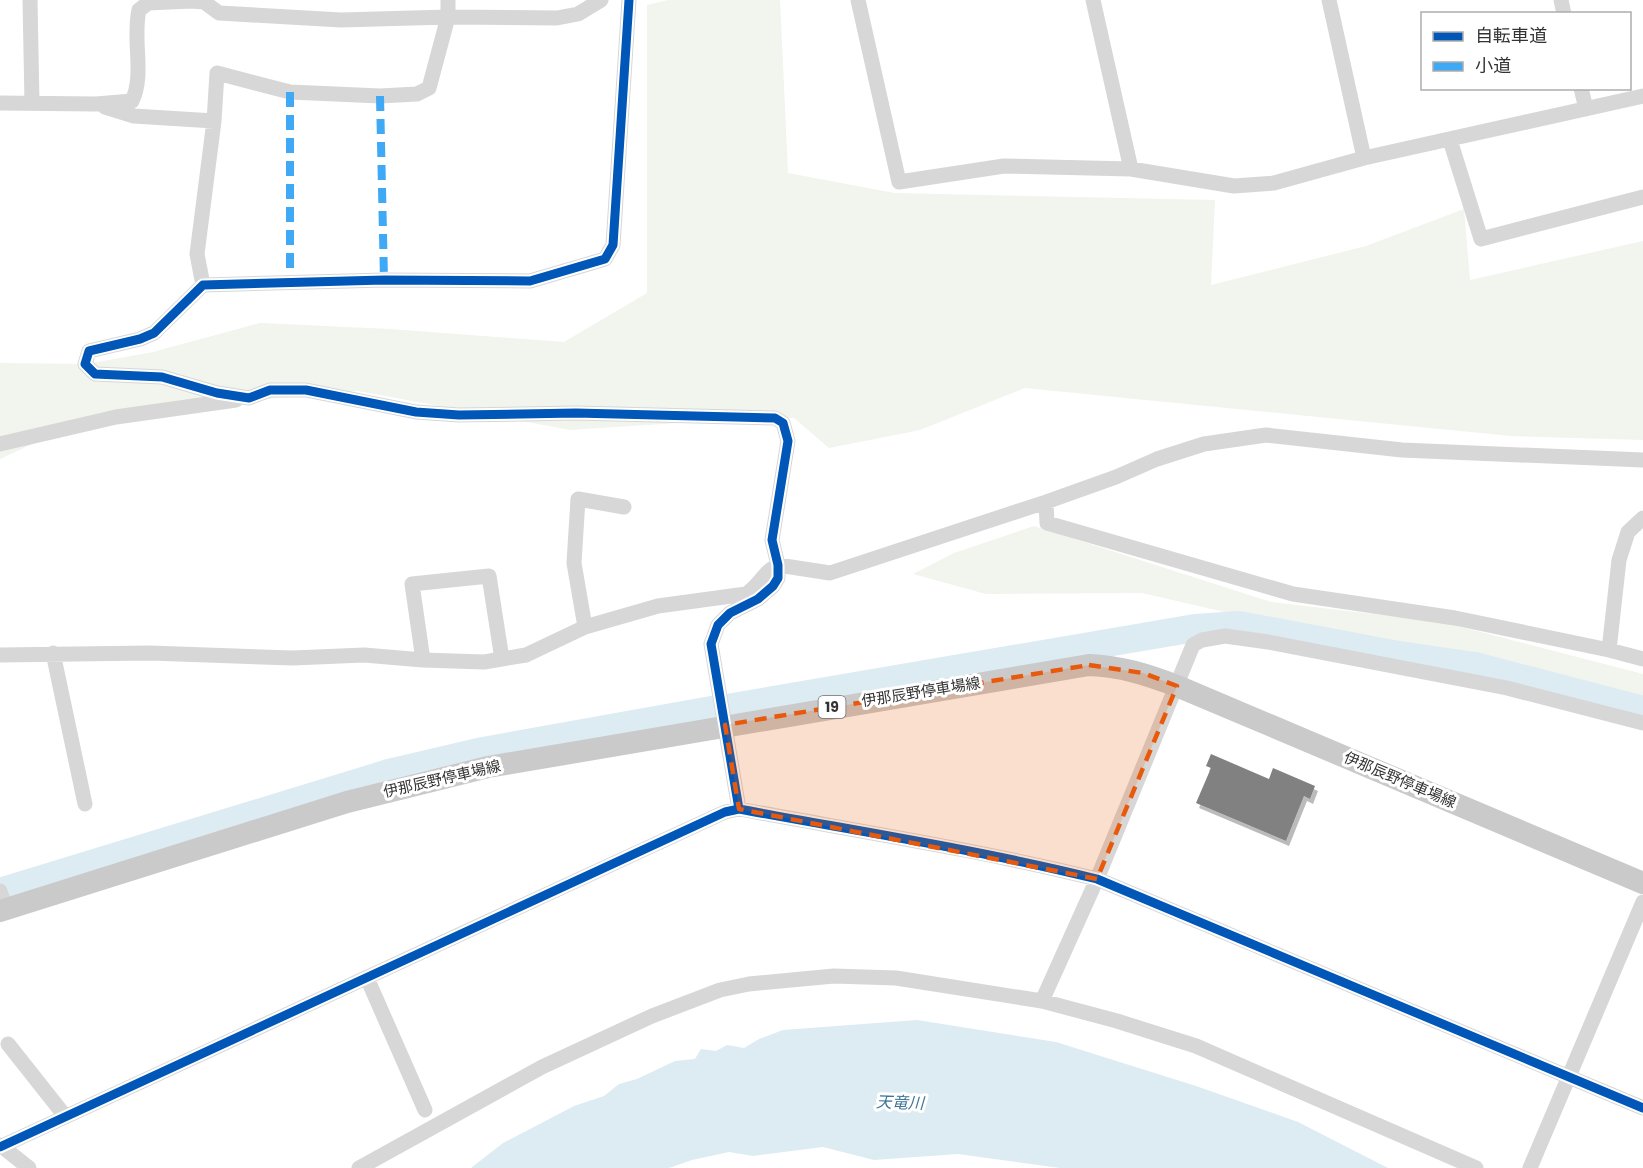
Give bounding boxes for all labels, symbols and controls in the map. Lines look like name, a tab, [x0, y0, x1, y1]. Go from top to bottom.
legend	[1421, 12, 1631, 90]
text: 自転車道	[1475, 23, 1547, 48]
text: 小道	[1475, 53, 1511, 78]
street label: 伊那辰野停車場線	[860, 672, 982, 711]
road number: 19	[818, 696, 846, 718]
street label: 伊那辰野停車場線	[1341, 746, 1460, 813]
street label: 伊那辰野停車場線	[381, 755, 503, 802]
water label: 天竜川	[876, 1090, 926, 1115]

